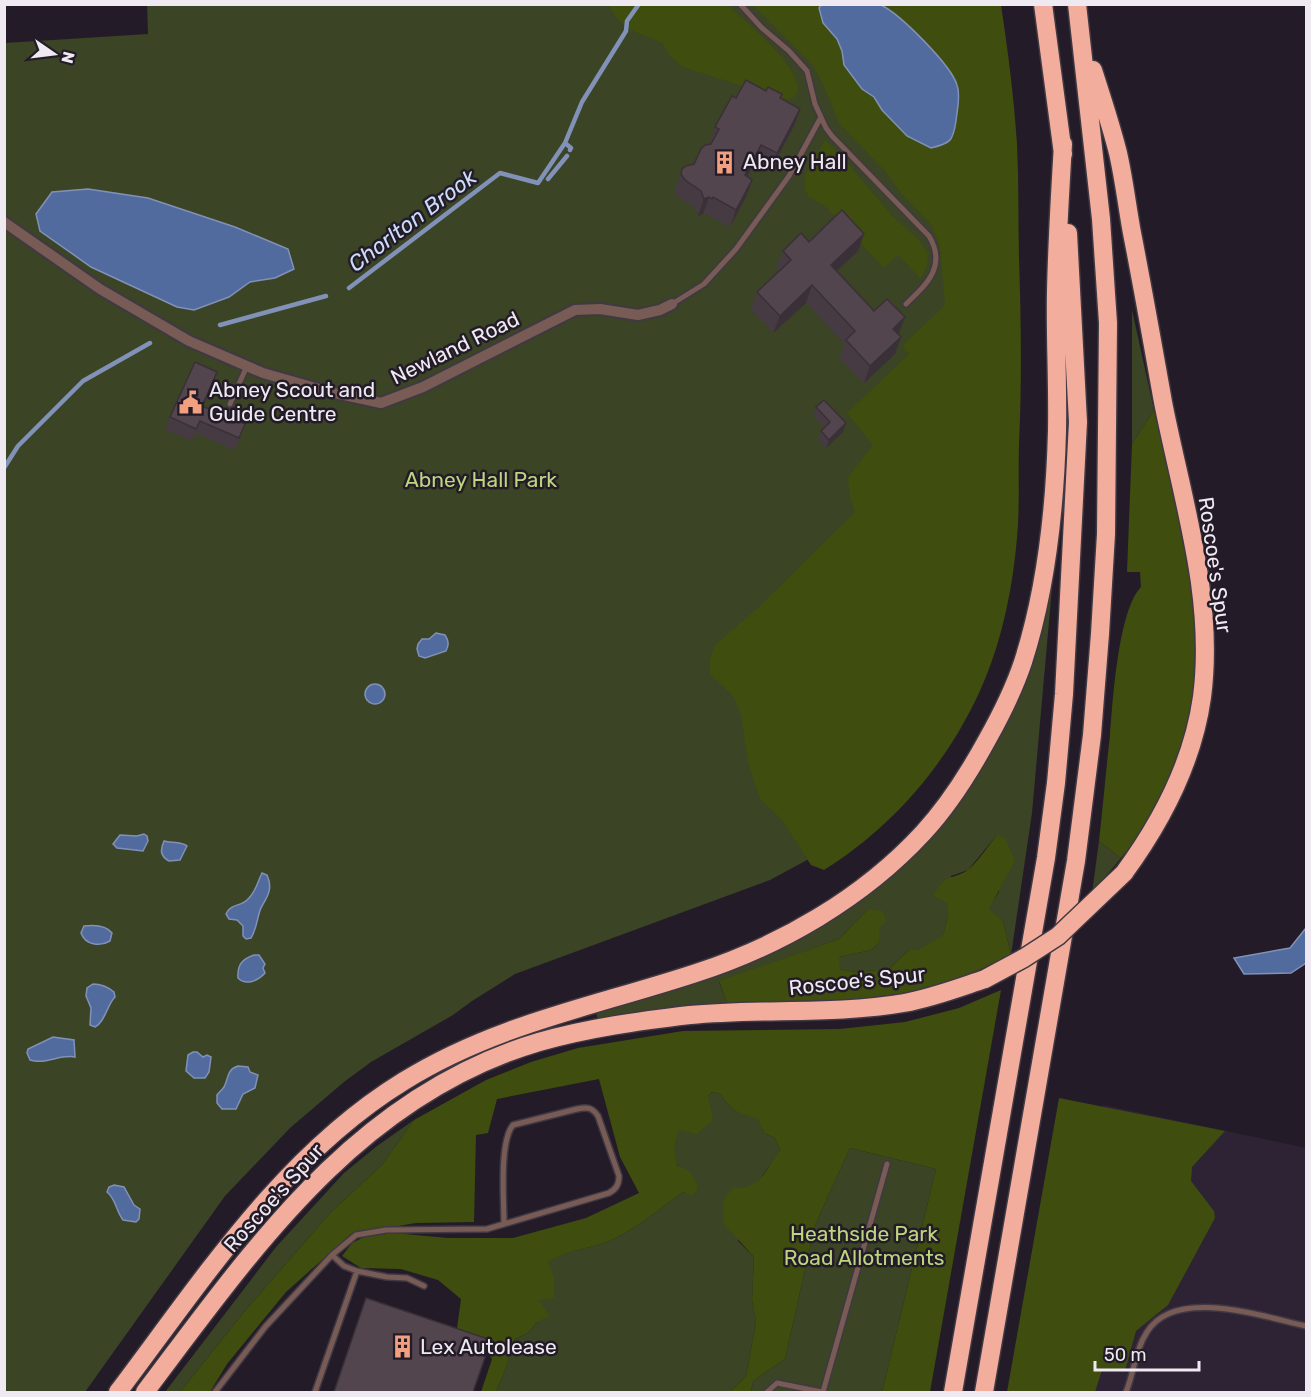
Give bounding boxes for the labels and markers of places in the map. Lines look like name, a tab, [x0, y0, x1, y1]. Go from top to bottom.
building icon: Abney Hall	[712, 149, 738, 175]
place label: Abney Hall	[743, 149, 847, 174]
place label: Abney Scout and Guide Centre	[209, 377, 375, 426]
public building icon: Abney Scout and Guide Centre	[178, 389, 204, 415]
building icon: Lex Autolease	[389, 1334, 415, 1360]
place label: Lex Autolease	[420, 1334, 557, 1359]

